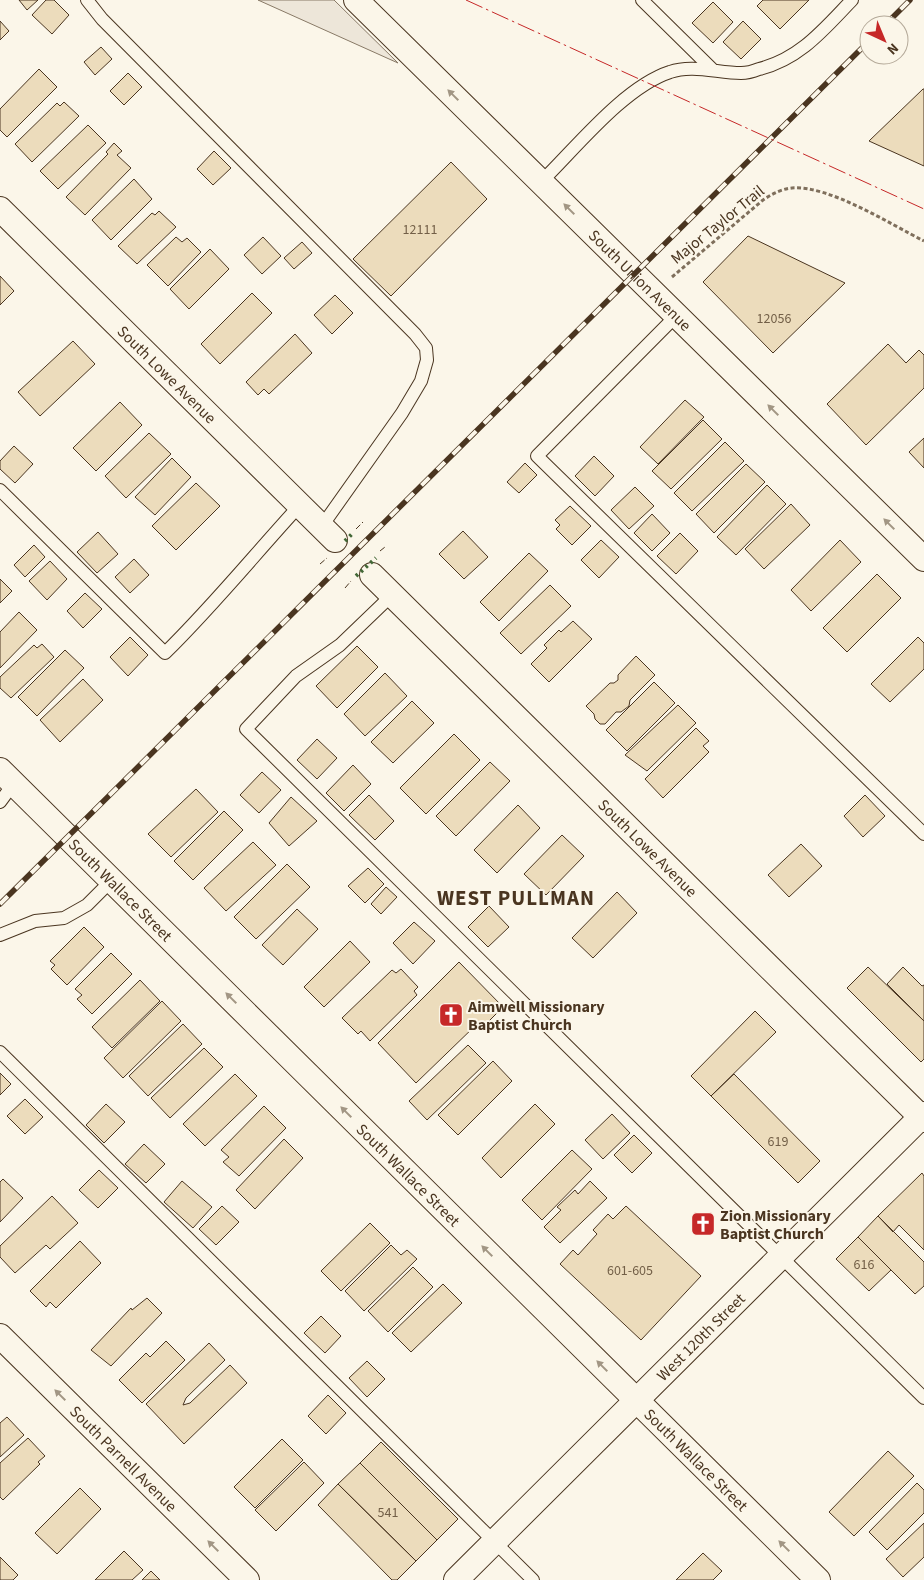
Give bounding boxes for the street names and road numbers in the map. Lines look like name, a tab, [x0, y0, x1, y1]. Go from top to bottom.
street label: Major Taylor Trail	[666, 180, 769, 269]
street label: South Union Avenue	[583, 225, 696, 336]
street label: South Lowe Avenue	[112, 321, 221, 429]
street label: South Lowe Avenue	[593, 794, 702, 902]
street label: South Wallace Street	[63, 834, 177, 947]
street label: South Wallace Street	[351, 1119, 465, 1232]
street label: West 120th Street	[652, 1288, 751, 1386]
street label: South Parnell Avenue	[65, 1401, 182, 1517]
street label: South Wallace Street	[639, 1404, 753, 1517]

